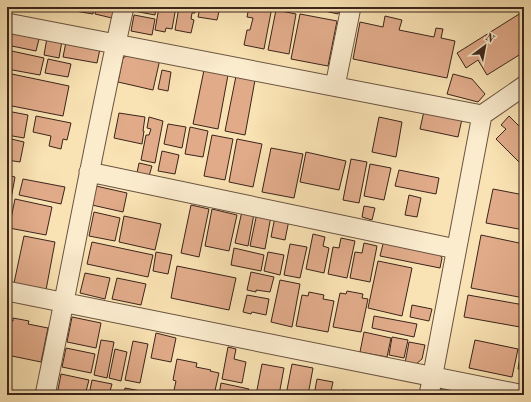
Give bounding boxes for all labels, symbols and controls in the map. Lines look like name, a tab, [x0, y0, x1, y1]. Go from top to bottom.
north arrow	[465, 26, 505, 66]
text: N	[483, 32, 496, 46]

